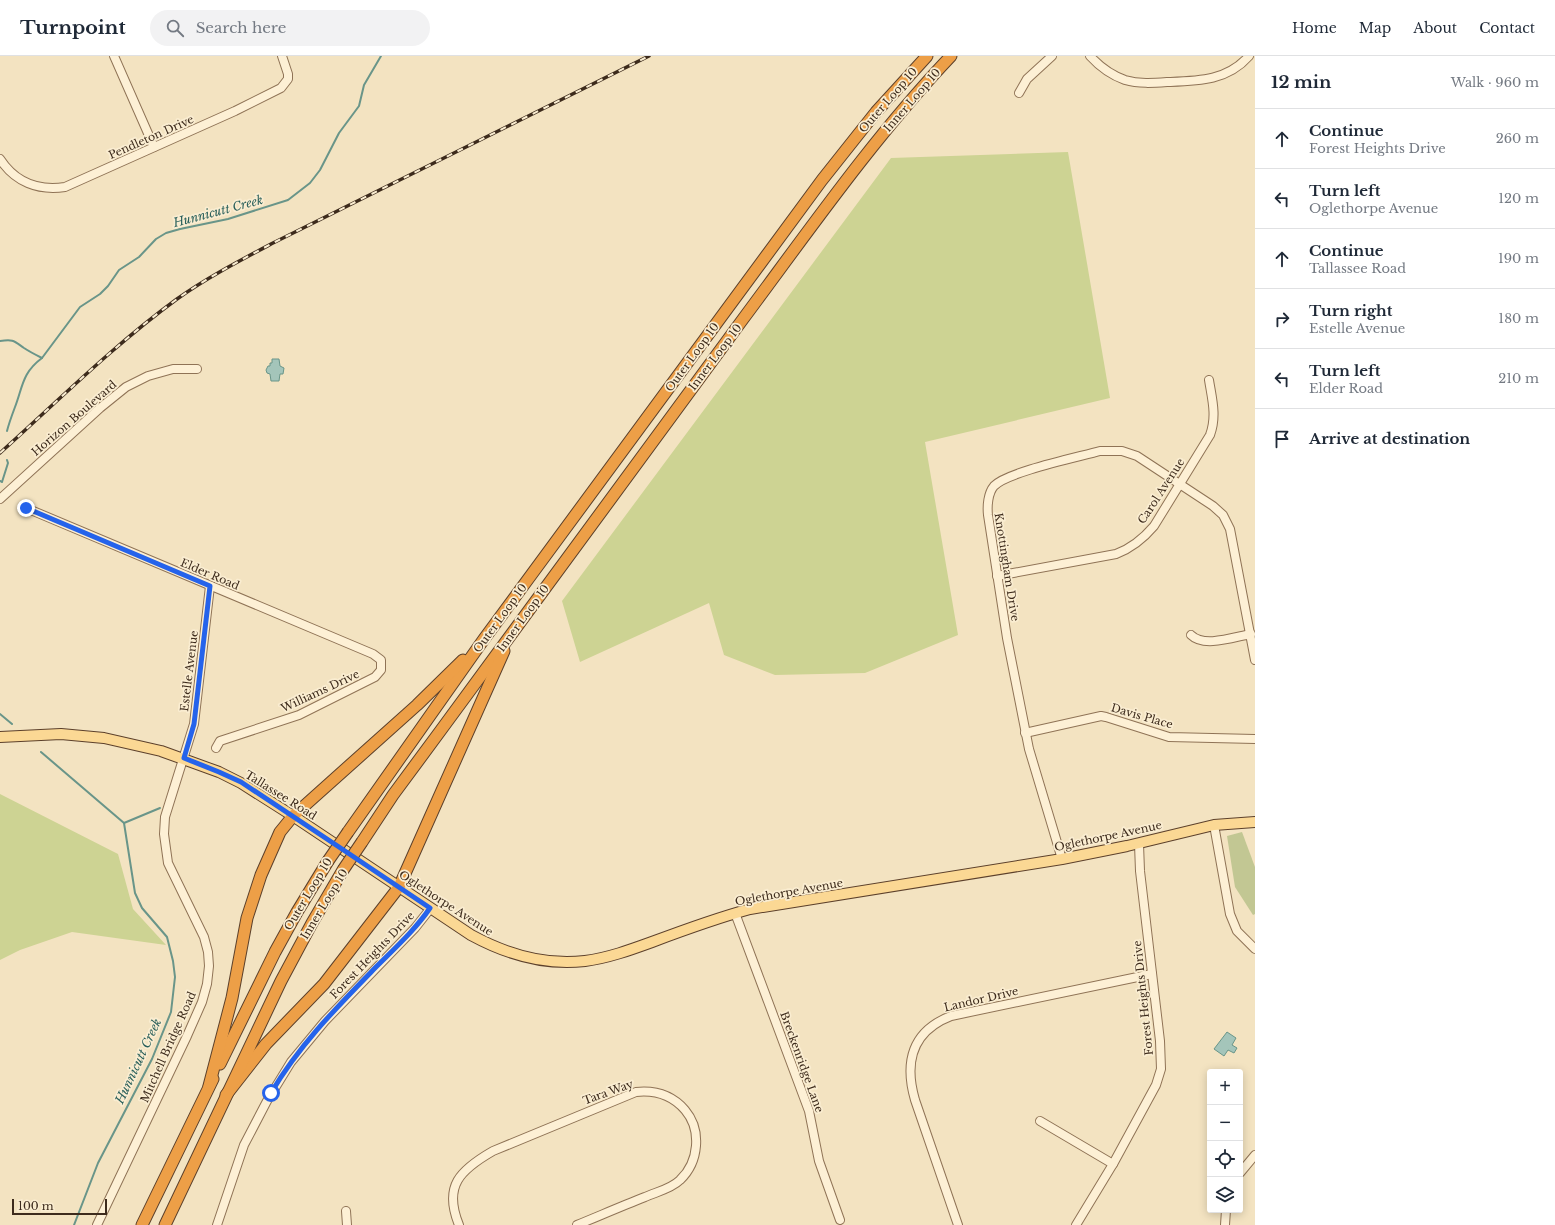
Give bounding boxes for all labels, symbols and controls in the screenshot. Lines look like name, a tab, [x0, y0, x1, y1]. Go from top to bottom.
search box	[150, 10, 430, 46]
text: Turnpoint	[20, 16, 126, 39]
icon: search	[164, 17, 186, 39]
text: Search here	[196, 18, 286, 37]
text: Home	[1292, 19, 1337, 37]
text: Map	[1359, 19, 1391, 37]
text: About	[1413, 19, 1457, 37]
text: Contact	[1479, 19, 1535, 37]
street label: Outer Loop 10	[856, 64, 920, 136]
street label: Inner Loop 10	[881, 65, 944, 135]
text: 12 min	[1271, 72, 1331, 93]
text: Walk · 960 m	[1451, 74, 1539, 91]
street label: Pendleton Drive	[106, 112, 196, 162]
text: Continue	[1309, 121, 1384, 140]
icon: ahead	[1271, 128, 1293, 150]
text: 260 m	[1496, 130, 1539, 147]
text: Forest Heights Drive	[1309, 140, 1446, 157]
text: Turn left	[1309, 181, 1380, 200]
icon: left	[1271, 188, 1293, 210]
text: 120 m	[1498, 190, 1539, 207]
water label: Hunnicutt Creek	[171, 192, 265, 230]
text: Oglethorpe Avenue	[1309, 200, 1438, 217]
text: Continue	[1309, 241, 1384, 260]
icon: ahead	[1271, 248, 1293, 270]
text: 190 m	[1498, 250, 1539, 267]
text: Tallassee Road	[1309, 260, 1406, 277]
text: Turn right	[1309, 301, 1392, 320]
icon: right	[1271, 308, 1293, 330]
text: 180 m	[1498, 310, 1539, 327]
street label: Outer Loop 10	[662, 320, 722, 394]
text: Estelle Avenue	[1309, 320, 1405, 337]
street label: Inner Loop 10	[685, 321, 745, 393]
text: Turn left	[1309, 361, 1380, 380]
icon: left	[1271, 368, 1293, 390]
text: 210 m	[1498, 370, 1539, 387]
street label: Horizon Boulevard	[29, 377, 120, 459]
text: Elder Road	[1309, 380, 1383, 397]
icon: arrive	[1271, 428, 1293, 450]
text: Arrive at destination	[1309, 429, 1470, 448]
street label: Carol Avenue	[1135, 456, 1187, 526]
route end	[17, 499, 35, 517]
street label: Knottingham Drive	[992, 512, 1022, 622]
street label: Elder Road	[178, 555, 242, 593]
street label: Outer Loop 10	[470, 581, 530, 655]
street label: Inner Loop 10	[494, 581, 552, 654]
street label: Estelle Avenue	[177, 630, 201, 712]
street label: Williams Drive	[278, 667, 361, 716]
street label: Davis Place	[1110, 701, 1174, 731]
street label: Tallassee Road	[242, 767, 320, 823]
street label: Oglethorpe Avenue	[1053, 818, 1163, 854]
street label: Outer Loop 10	[281, 855, 335, 933]
street label: Inner Loop 10	[297, 866, 351, 942]
street label: Oglethorpe Avenue	[396, 867, 496, 939]
street label: Oglethorpe Avenue	[734, 876, 844, 908]
street label: Forest Heights Drive	[327, 909, 417, 1001]
street label: Forest Heights Drive	[1130, 940, 1156, 1056]
street label: Landor Drive	[942, 984, 1020, 1014]
street label: Mitchell Bridge Road	[137, 989, 199, 1105]
street label: Breckenridge Lane	[777, 1010, 827, 1114]
water label: Hunnicutt Creek	[111, 1016, 164, 1107]
map controls	[1207, 1069, 1243, 1213]
button: +	[1207, 1069, 1243, 1105]
street label: Tara Way	[581, 1076, 635, 1108]
route start	[262, 1084, 280, 1102]
button: −	[1207, 1105, 1243, 1141]
button: locate	[1207, 1141, 1243, 1177]
button: layers	[1207, 1177, 1243, 1213]
scale bar	[12, 1197, 107, 1216]
text: 100 m	[18, 1199, 54, 1213]

